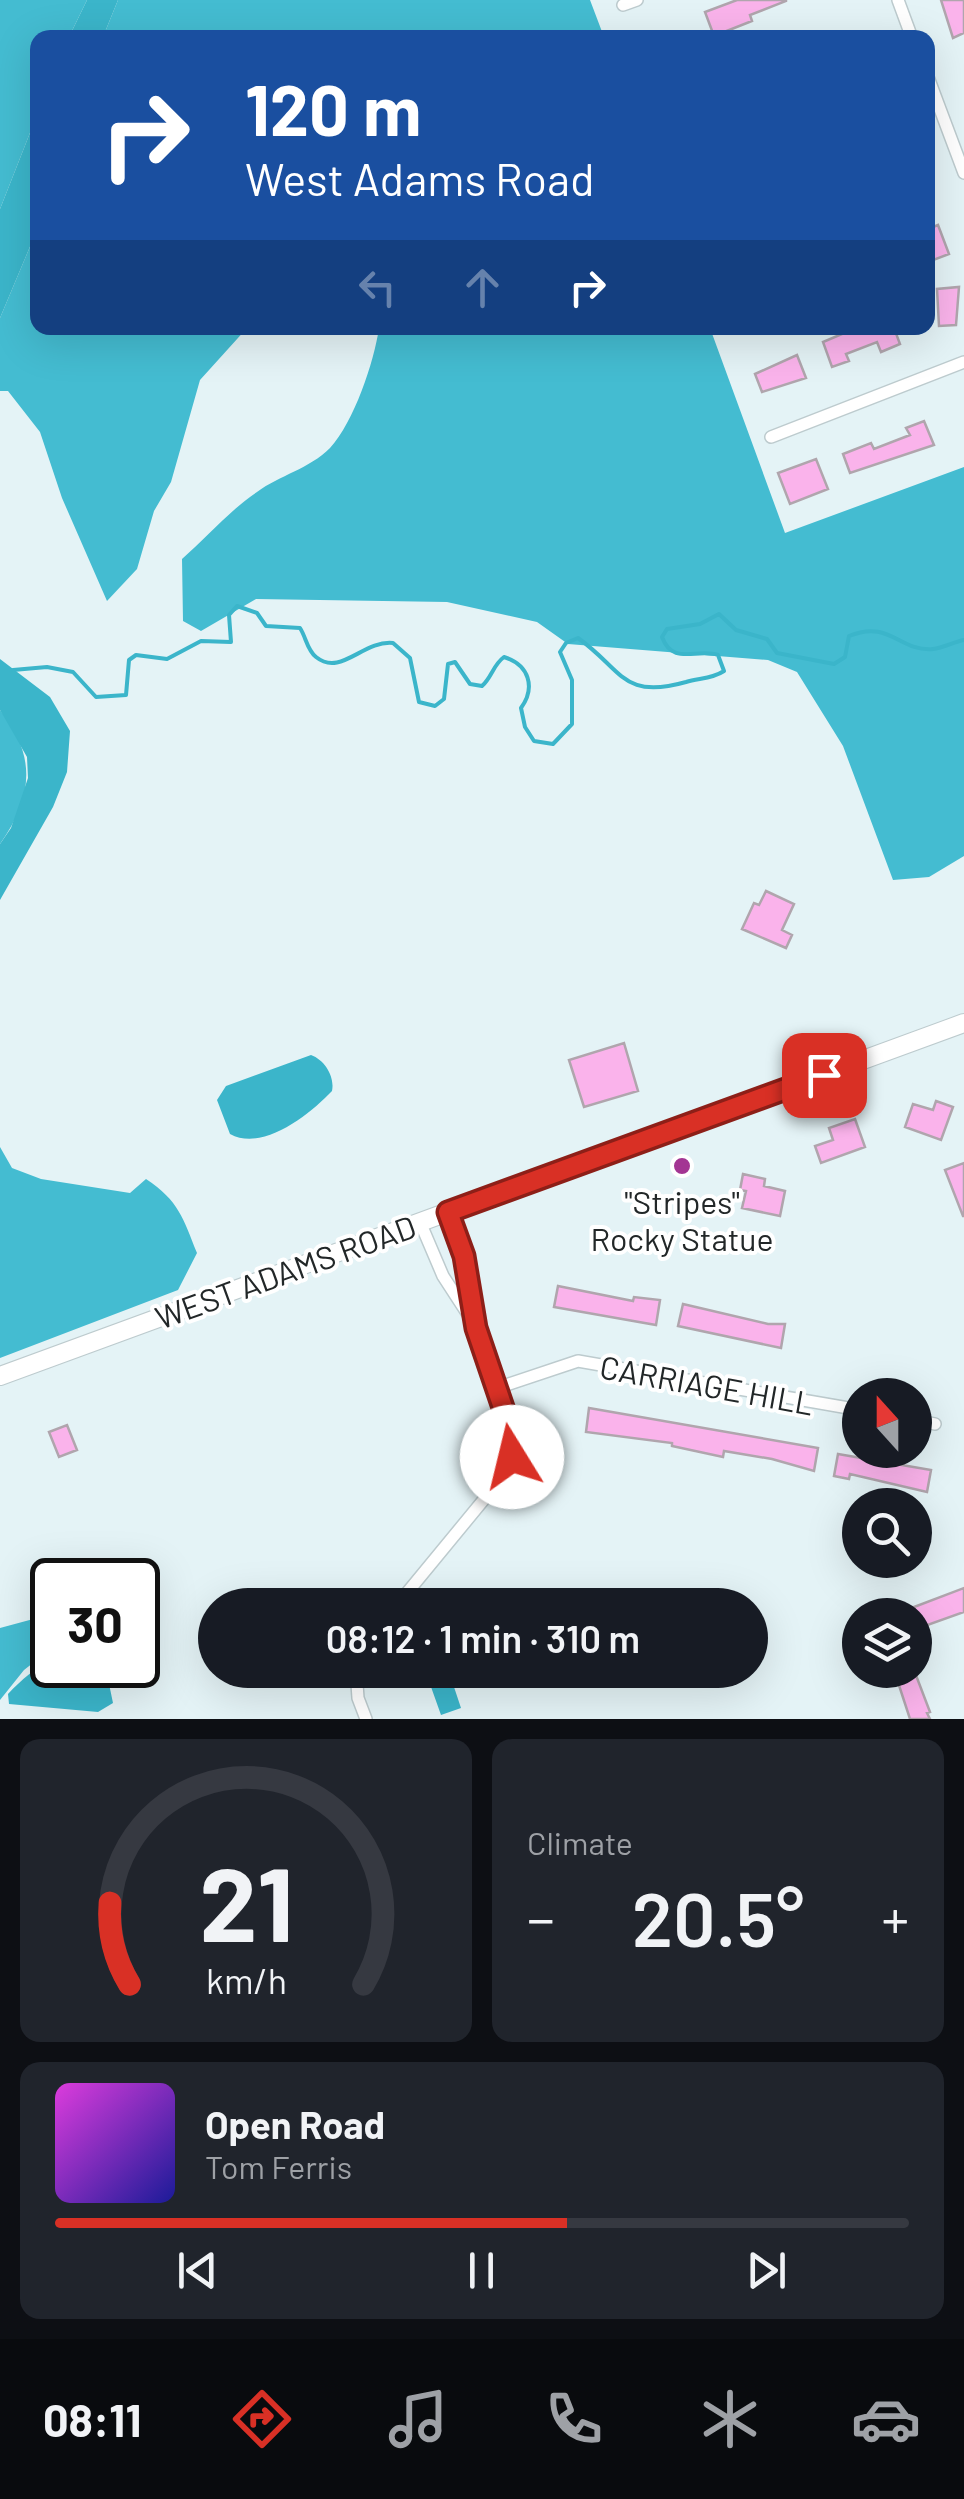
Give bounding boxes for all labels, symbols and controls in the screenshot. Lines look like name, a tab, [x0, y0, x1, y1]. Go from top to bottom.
text: 120 m	[245, 66, 421, 150]
icon: right	[80, 70, 210, 200]
text: West Adams Road	[245, 151, 595, 205]
icon: left	[350, 260, 405, 315]
icon: ahead	[455, 260, 510, 315]
icon: right	[560, 260, 615, 315]
pin	[782, 1033, 867, 1118]
icon: arrive	[797, 1048, 852, 1103]
marker: "Stripes" Rocky Statue	[671, 1155, 693, 1177]
place label: "Stripes" Rocky Statue	[590, 1182, 774, 1257]
street label: WEST ADAMS ROAD	[150, 1206, 420, 1336]
street label: CARRIAGE HILL	[597, 1347, 817, 1421]
north arrow	[842, 1378, 932, 1468]
map controls	[842, 1378, 932, 1688]
position arrow	[460, 1405, 564, 1509]
button: search	[842, 1488, 932, 1578]
speed limit sign: 30	[30, 1558, 160, 1688]
button: layers	[842, 1598, 932, 1688]
text: 08:12 · 1 min · 310 m	[326, 1615, 640, 1661]
text: Climate	[527, 1823, 633, 1861]
text: 21	[199, 1838, 293, 1963]
text: 20.5°	[632, 1872, 804, 1962]
text: −	[527, 1884, 555, 1950]
text: +	[881, 1884, 909, 1950]
text: km/h	[206, 1958, 286, 2001]
text: Open Road	[205, 2101, 385, 2147]
text: Tom Ferris	[205, 2147, 352, 2185]
icon: previous	[170, 2243, 225, 2298]
icon: pause	[454, 2243, 509, 2298]
icon: next	[739, 2243, 794, 2298]
icon: directions	[227, 2384, 297, 2454]
icon: music	[383, 2384, 453, 2454]
icon: phone	[539, 2384, 609, 2454]
icon: climate	[695, 2384, 765, 2454]
icon: car	[851, 2384, 921, 2454]
text: 08:11	[43, 2392, 142, 2446]

